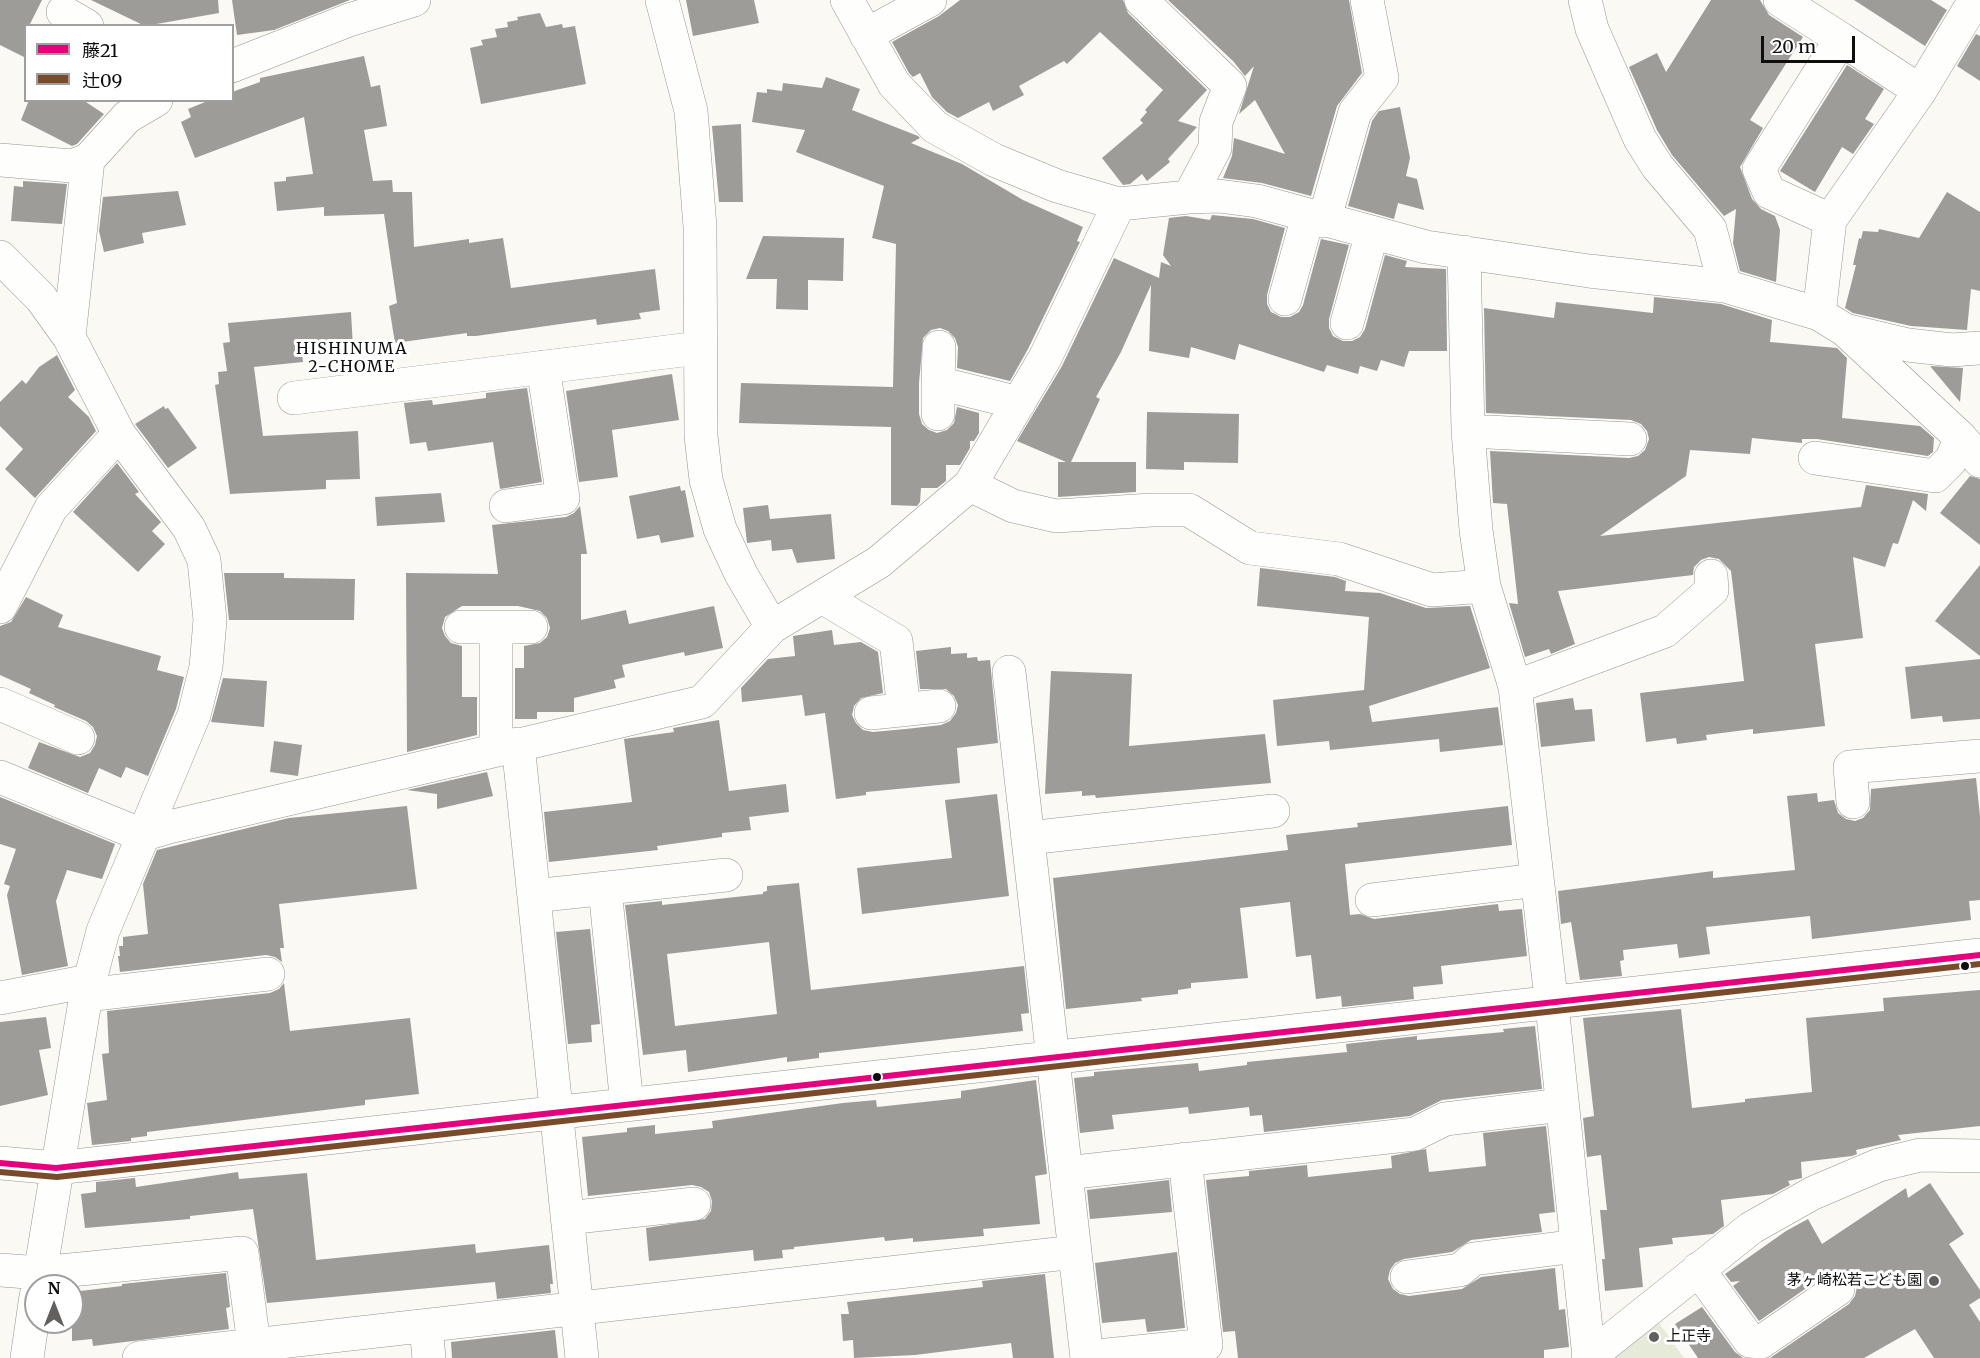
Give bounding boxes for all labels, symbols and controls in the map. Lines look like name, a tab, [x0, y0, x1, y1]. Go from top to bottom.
legend	[24, 24, 234, 102]
scale bar	[1764, 24, 1858, 62]
text: 20 m	[1772, 35, 1816, 58]
text: 藤21	[82, 39, 118, 62]
text: 辻09	[82, 69, 122, 92]
district label: HISHINUMA 2-CHOME	[296, 339, 408, 377]
unlabelled marker	[1959, 960, 1971, 972]
unlabelled marker	[871, 1071, 883, 1083]
place label: 茅ヶ崎松若こども園	[1787, 1272, 1922, 1290]
north arrow	[24, 1274, 84, 1334]
marker: 茅ヶ崎松若こども園	[1927, 1274, 1941, 1288]
text: N	[48, 1278, 60, 1298]
place label: 上正寺	[1666, 1328, 1711, 1346]
marker: 上正寺	[1647, 1330, 1661, 1344]

